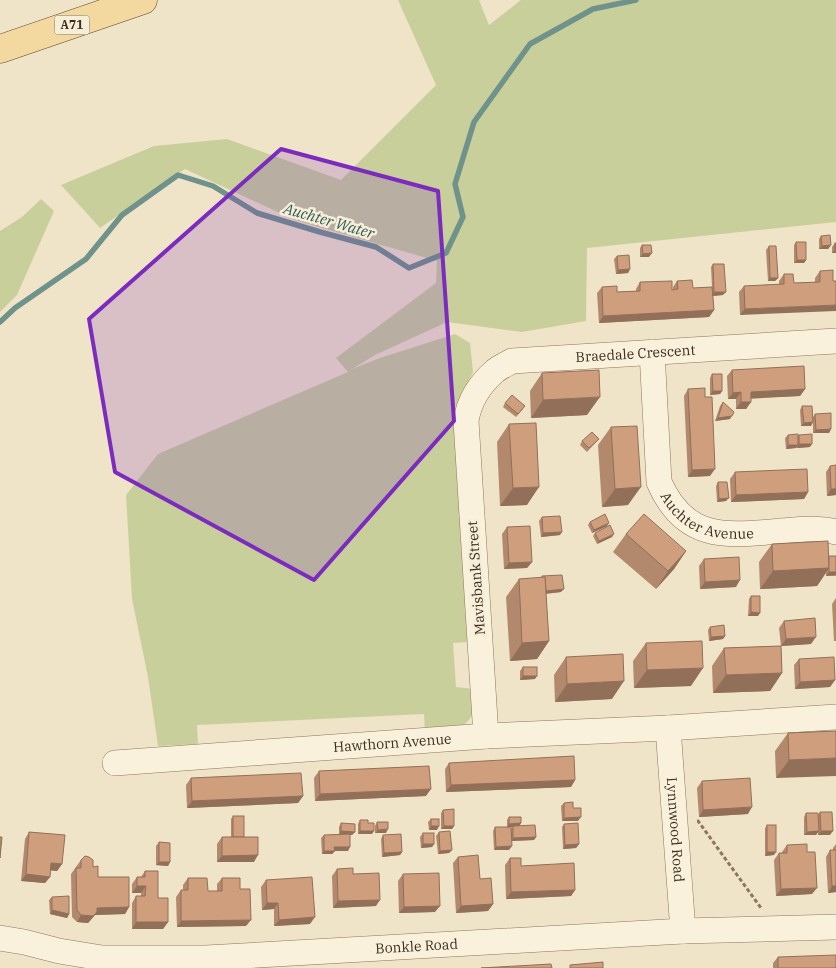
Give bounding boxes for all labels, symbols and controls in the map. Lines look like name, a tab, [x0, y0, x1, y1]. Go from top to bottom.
road number: A71	[54, 16, 90, 34]
water label: Auchter Water	[281, 198, 377, 243]
street label: Braedale Crescent	[575, 341, 696, 366]
street label: Auchter Avenue	[657, 489, 754, 543]
street label: Mavisbank Street	[463, 520, 489, 636]
street label: Hawthorn Avenue	[332, 730, 452, 756]
street label: Lynnwood Road	[663, 777, 688, 883]
street label: Bonkle Road	[375, 935, 459, 957]

